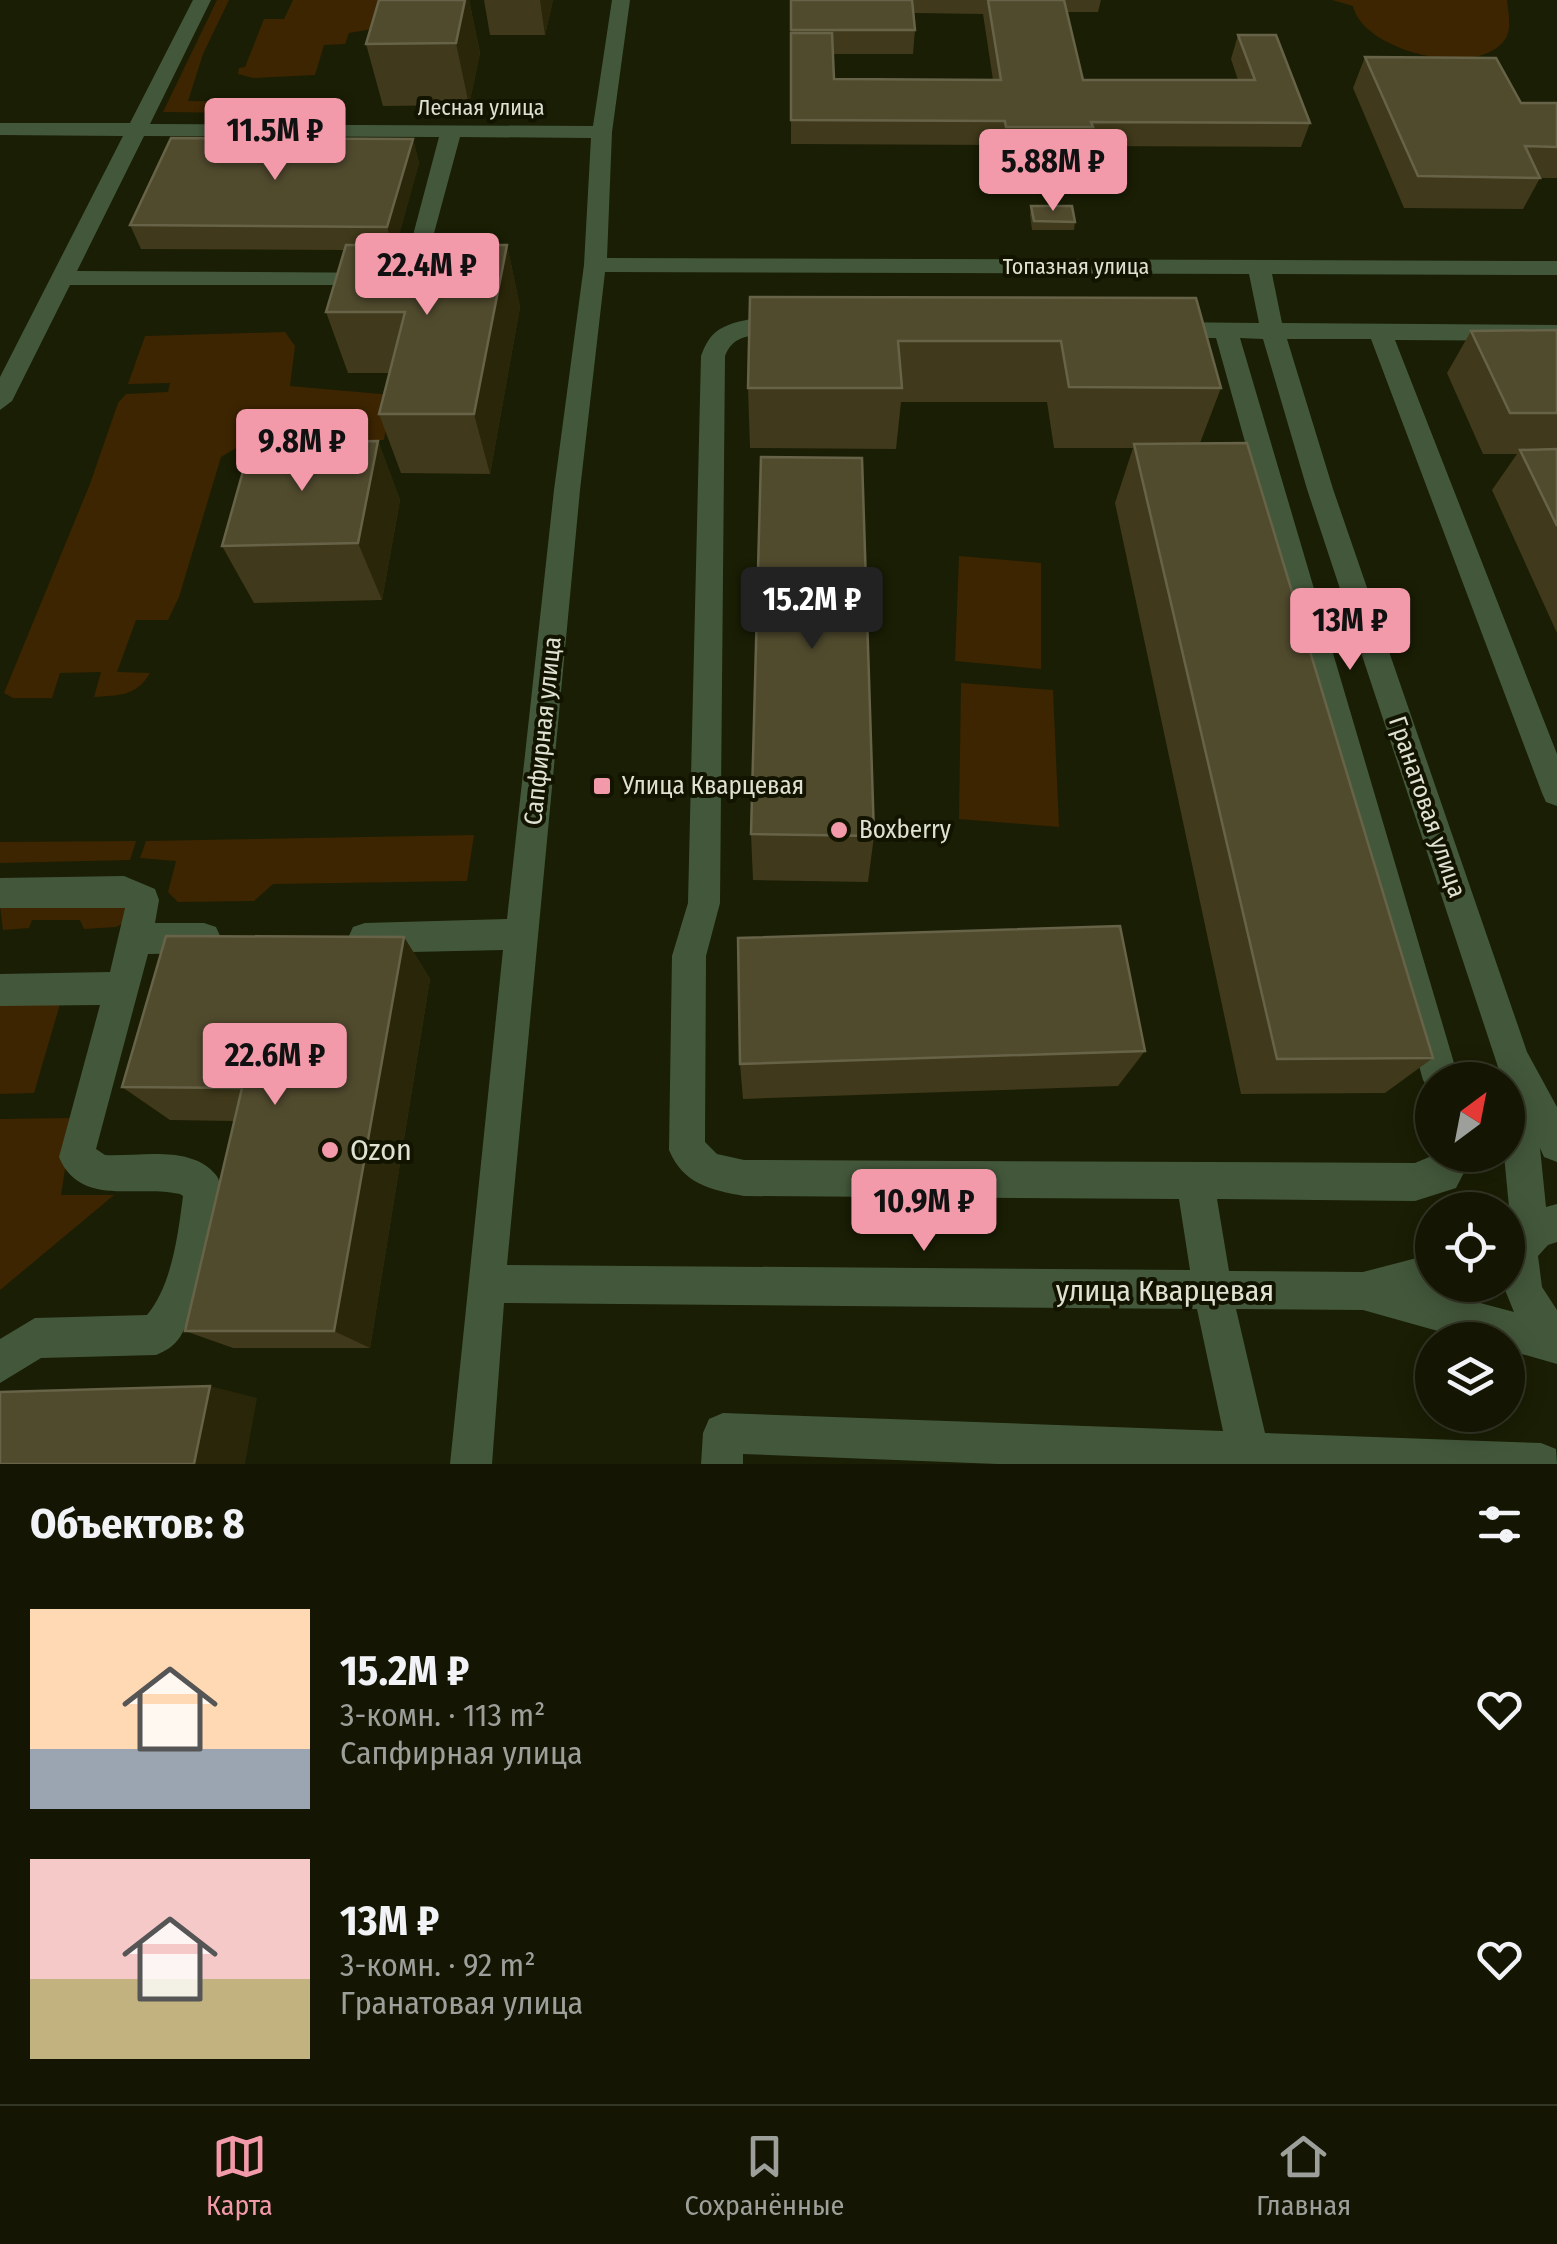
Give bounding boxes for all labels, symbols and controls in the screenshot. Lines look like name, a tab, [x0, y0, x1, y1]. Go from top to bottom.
street label: Лесная улица	[418, 94, 544, 121]
pin: 11.5M ₽	[183, 98, 367, 183]
text: 11.5M ₽	[227, 111, 323, 149]
pin: 5.88M ₽	[961, 129, 1145, 214]
text: 5.88M ₽	[1001, 142, 1105, 180]
pin: 22.4M ₽	[335, 233, 519, 318]
text: 22.4M ₽	[377, 246, 477, 284]
street label: Топазная улица	[1003, 253, 1149, 280]
pin: 9.8M ₽	[221, 409, 383, 494]
text: 9.8M ₽	[258, 422, 346, 460]
pin: 15.2M ₽	[720, 567, 904, 652]
text: 15.2M ₽	[763, 580, 861, 618]
pin: 13M ₽	[1280, 588, 1420, 673]
text: 13M ₽	[1312, 601, 1388, 639]
street label: Сапфирная улица	[518, 635, 568, 827]
street label: Гранатовая улица	[1382, 712, 1472, 902]
place label: Улица Кварцевая	[621, 771, 804, 801]
marker: Улица Кварцевая	[591, 775, 613, 797]
place label: Boxberry	[859, 815, 951, 845]
marker: Boxberry	[828, 819, 850, 841]
pin: 22.6M ₽	[183, 1023, 367, 1108]
text: 22.6M ₽	[225, 1036, 325, 1074]
north arrow	[1415, 1062, 1525, 1172]
map controls	[1415, 1062, 1525, 1432]
place label: Ozon	[350, 1132, 412, 1168]
marker: Ozon	[319, 1139, 341, 1161]
pin: 10.9M ₽	[832, 1169, 1016, 1254]
text: 10.9M ₽	[873, 1182, 975, 1220]
button: locate	[1415, 1192, 1525, 1302]
street label: улица Кварцевая	[1056, 1273, 1274, 1309]
button: layers	[1415, 1322, 1525, 1432]
icon: filters	[1472, 1497, 1527, 1552]
text: Объектов: 8	[30, 1499, 245, 1549]
text: 15.2M ₽	[340, 1646, 469, 1696]
icon: home	[110, 1649, 230, 1769]
icon: heart	[1472, 1682, 1527, 1737]
text: 3-комн. · 113 m²	[340, 1696, 545, 1734]
text: Сапфирная улица	[340, 1734, 583, 1772]
text: 13M ₽	[340, 1896, 439, 1946]
icon: home	[110, 1899, 230, 2019]
icon: heart	[1472, 1932, 1527, 1987]
text: 3-комн. · 92 m²	[340, 1946, 536, 1984]
text: Гранатовая улица	[340, 1984, 583, 2022]
tab: Карта	[206, 2129, 273, 2222]
tab: Сохранённые	[685, 2129, 844, 2222]
tab: Главная	[1256, 2129, 1351, 2222]

